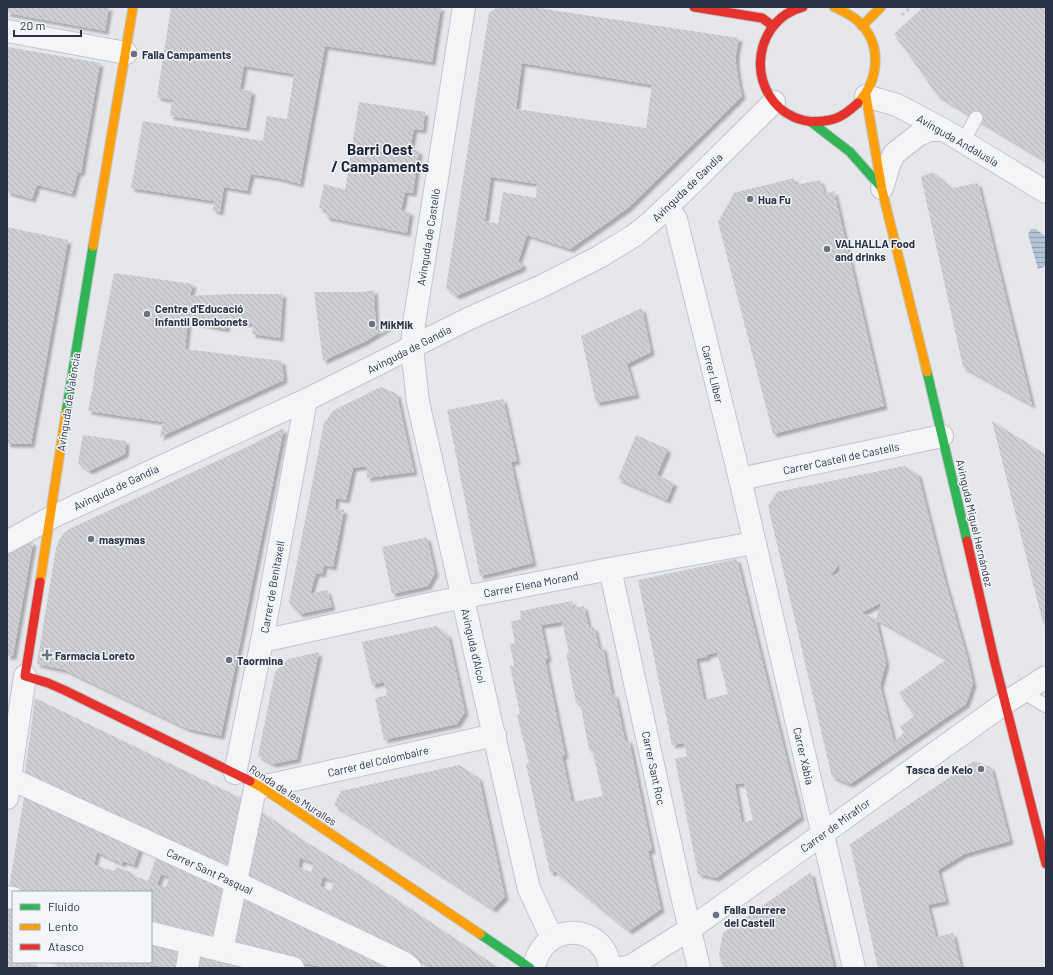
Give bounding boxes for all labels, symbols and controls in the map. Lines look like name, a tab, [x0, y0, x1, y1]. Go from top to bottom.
scale bar	[14, 12, 81, 38]
text: 20 m	[20, 18, 46, 32]
place label: Falla Campaments	[142, 48, 232, 61]
marker: Falla Campaments	[129, 49, 139, 59]
street label: Avinguda Andalusia	[915, 111, 1001, 169]
district label: Barri Oest / Campaments	[331, 140, 430, 175]
street label: Avinguda de Gandia	[649, 150, 725, 224]
street label: Avinguda de Castelló	[414, 187, 442, 286]
place label: Hua Fu	[758, 193, 791, 206]
marker: Hua Fu	[745, 194, 755, 204]
place label: VALHALLA Food and drinks	[835, 237, 915, 263]
marker: VALHALLA Food and drinks	[822, 244, 832, 254]
place label: Centre d'Educació Infantil Bombonets	[155, 302, 248, 328]
marker: Centre d'Educació Infantil Bombonets	[142, 309, 152, 319]
place label: MikMik	[380, 318, 413, 331]
marker: MikMik	[367, 319, 377, 329]
street label: Avinguda de Gandia	[365, 322, 453, 376]
street label: Carrer Llíber	[700, 344, 726, 404]
street label: Avinguda de València	[54, 352, 82, 452]
street label: Carrer Castell de Castells	[782, 439, 900, 477]
street label: Avinguda Miguel Hernández	[954, 458, 996, 588]
street label: Avinguda de Gandia	[71, 462, 161, 512]
place label: masymas	[99, 533, 146, 546]
marker: masymas	[86, 534, 96, 544]
street label: Carrer de Benitaxell	[257, 540, 287, 634]
street label: Carrer Elena Morand	[482, 568, 580, 600]
street label: Avinguda d'Alcoi	[459, 607, 489, 685]
place label: Farmacia Loreto	[55, 649, 135, 662]
marker: Farmacia Loreto	[42, 650, 52, 660]
place label: Taormina	[237, 654, 283, 667]
marker: Taormina	[224, 655, 234, 665]
street label: Carrer Xàbia	[791, 726, 817, 786]
street label: Carrer Sant Roc	[640, 730, 668, 806]
street label: Carrer del Colombaire	[326, 743, 430, 779]
street label: Ronda de les Muralles	[247, 762, 339, 828]
place label: Tasca de Kelo	[906, 763, 973, 776]
marker: Tasca de Kelo	[976, 764, 986, 774]
street label: Carrer de Miraflor	[798, 795, 872, 855]
street label: Carrer Sant Pasqual	[165, 845, 255, 897]
legend	[12, 891, 152, 963]
text: Fluido	[48, 899, 80, 913]
place label: Falla Darrere del Castell	[724, 903, 786, 929]
marker: Falla Darrere del Castell	[711, 910, 721, 920]
text: Lento	[48, 919, 78, 933]
text: Atasco	[48, 939, 84, 953]

